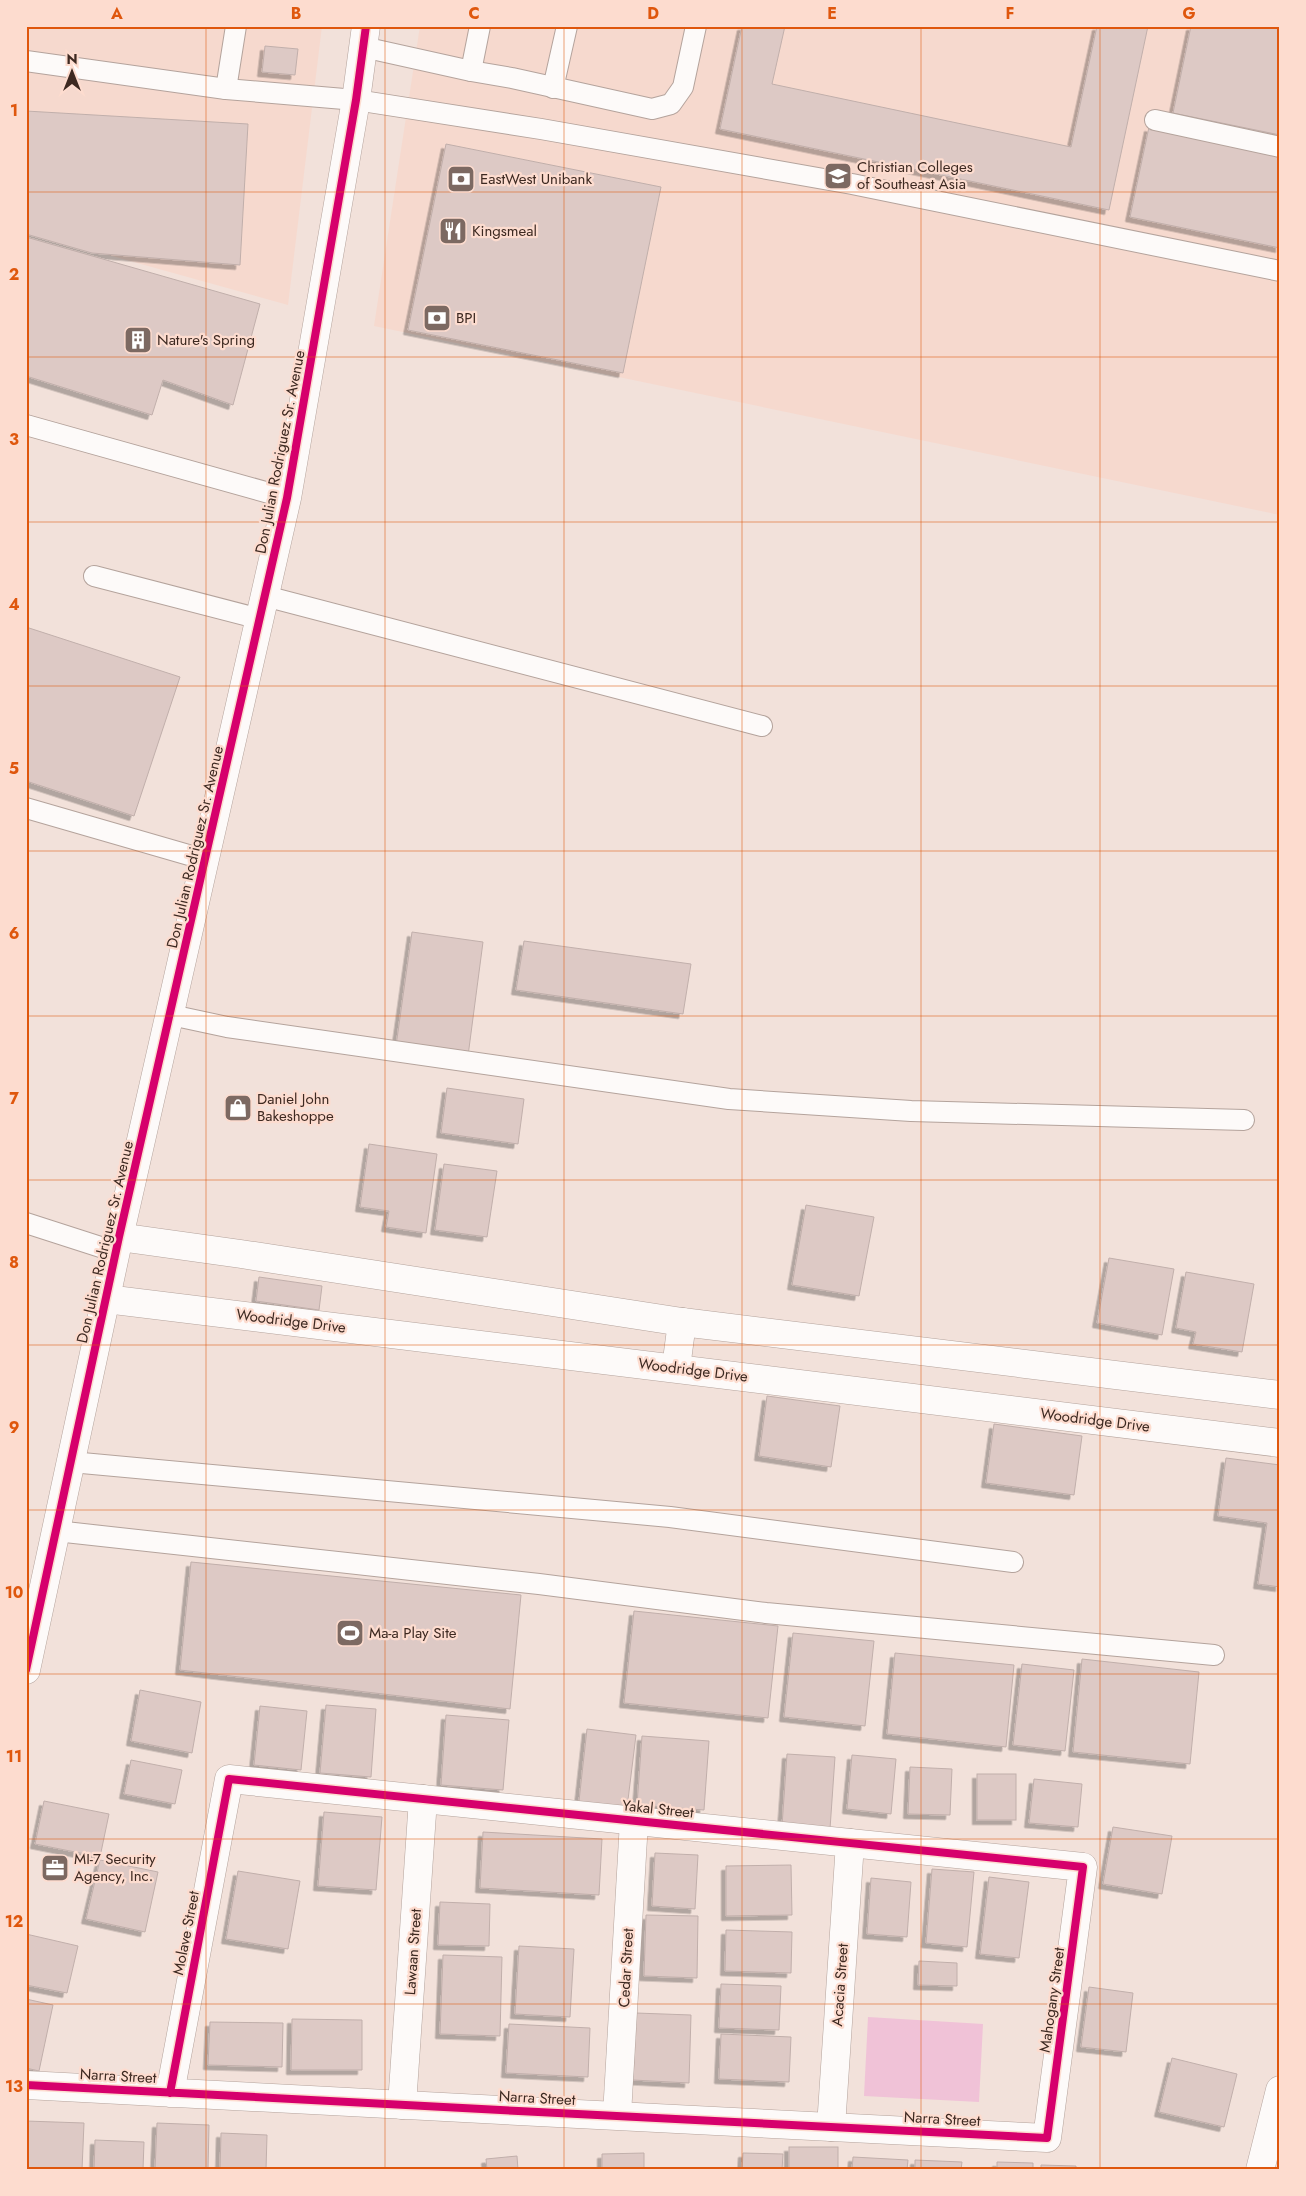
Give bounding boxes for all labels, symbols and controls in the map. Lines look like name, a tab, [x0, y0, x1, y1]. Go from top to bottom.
text: A	[110, 2, 123, 25]
text: B	[291, 2, 301, 25]
text: C	[468, 2, 480, 25]
text: D	[647, 2, 659, 25]
text: E	[827, 2, 837, 25]
text: F	[1006, 2, 1014, 25]
text: G	[1182, 2, 1196, 25]
north arrow	[48, 48, 98, 98]
text: N	[66, 49, 78, 69]
text: 1	[10, 99, 18, 122]
place label: Christian Colleges of Southeast Asia	[857, 156, 973, 195]
school or university icon: Christian Colleges of Southeast Asia	[823, 161, 853, 191]
bank icon: EastWest Unibank	[446, 164, 476, 194]
place label: EastWest Unibank	[480, 168, 592, 190]
restaurant icon: Kingsmeal	[438, 216, 468, 246]
place label: Kingsmeal	[472, 220, 537, 242]
text: 2	[9, 263, 19, 286]
bank icon: BPI	[422, 303, 452, 333]
place label: BPI	[456, 307, 476, 329]
building icon: Nature's Spring	[123, 325, 153, 355]
place label: Nature's Spring	[157, 329, 255, 351]
street label: Don Julian Rodriguez Sr. Avenue	[249, 348, 311, 556]
text: 3	[9, 428, 19, 451]
text: 4	[8, 593, 20, 616]
street label: Don Julian Rodriguez Sr. Avenue	[161, 743, 229, 950]
text: 5	[9, 757, 19, 780]
text: 6	[9, 922, 19, 945]
text: 7	[9, 1087, 19, 1110]
place label: Daniel John Bakeshoppe	[257, 1088, 334, 1127]
shop icon: Daniel John Bakeshoppe	[223, 1093, 253, 1123]
street label: Don Julian Rodriguez Sr. Avenue	[71, 1138, 139, 1345]
text: 8	[9, 1251, 19, 1274]
street label: Woodridge Drive	[235, 1303, 347, 1339]
street label: Woodridge Drive	[637, 1352, 749, 1388]
street label: Woodridge Drive	[1039, 1402, 1151, 1438]
text: 9	[9, 1416, 19, 1439]
text: 10	[5, 1581, 23, 1604]
sports icon: Ma-a Play Site	[335, 1618, 365, 1648]
place label: Ma-a Play Site	[369, 1622, 457, 1644]
text: 11	[6, 1745, 22, 1768]
street label: Yakal Street	[621, 1794, 695, 1824]
place label: MI-7 Security Agency, Inc.	[74, 1848, 156, 1887]
office icon: MI-7 Security Agency, Inc.	[40, 1853, 70, 1883]
street label: Molave Street	[167, 1889, 205, 1977]
street label: Lawaan Street	[399, 1908, 427, 1996]
text: 12	[5, 1910, 23, 1933]
street label: Cedar Street	[613, 1927, 639, 2008]
street label: Acacia Street	[826, 1943, 854, 2027]
street label: Mahogany Street	[1034, 1946, 1070, 2054]
street label: Narra Street	[79, 2063, 157, 2089]
text: 13	[5, 2075, 23, 2098]
street label: Narra Street	[498, 2085, 576, 2111]
street label: Narra Street	[903, 2106, 981, 2132]

